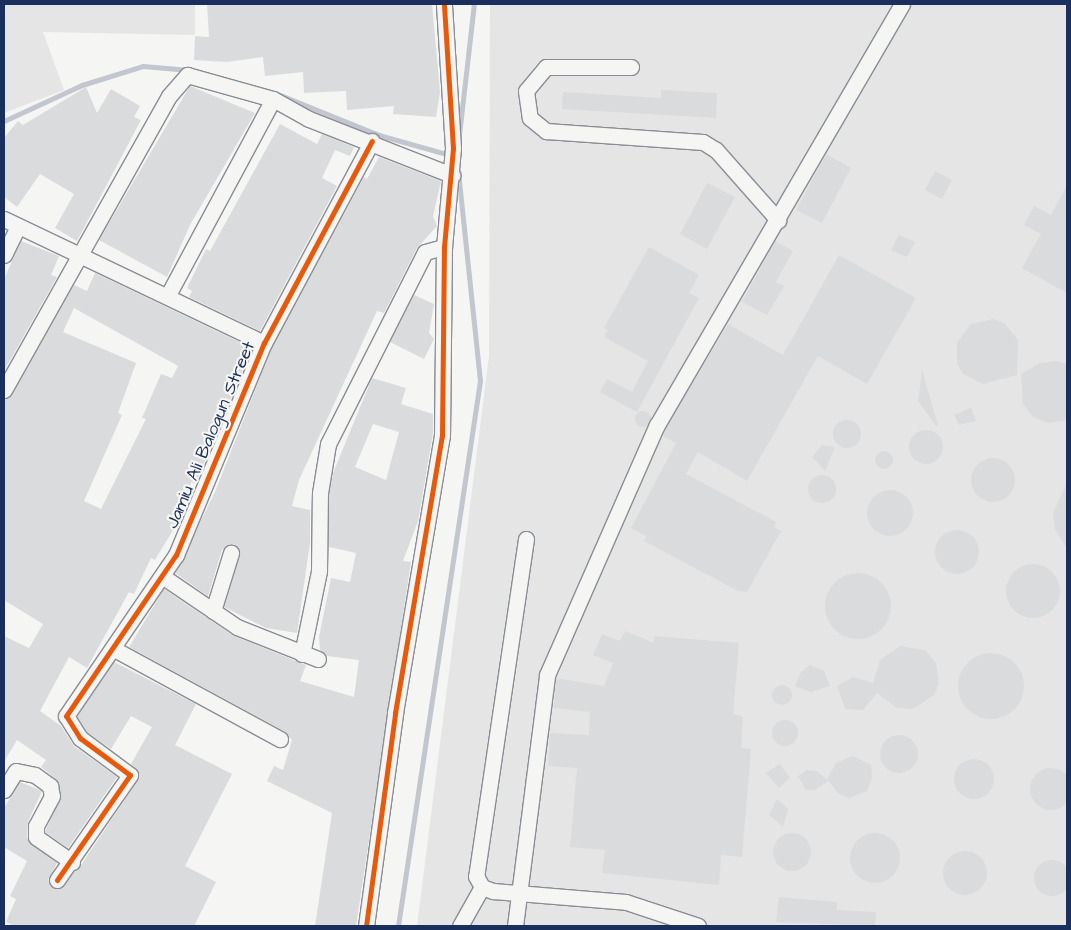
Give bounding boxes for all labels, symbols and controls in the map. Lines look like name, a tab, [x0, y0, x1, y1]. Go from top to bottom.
street label: Jamiu Ali Balogun Street	[162, 338, 260, 532]

